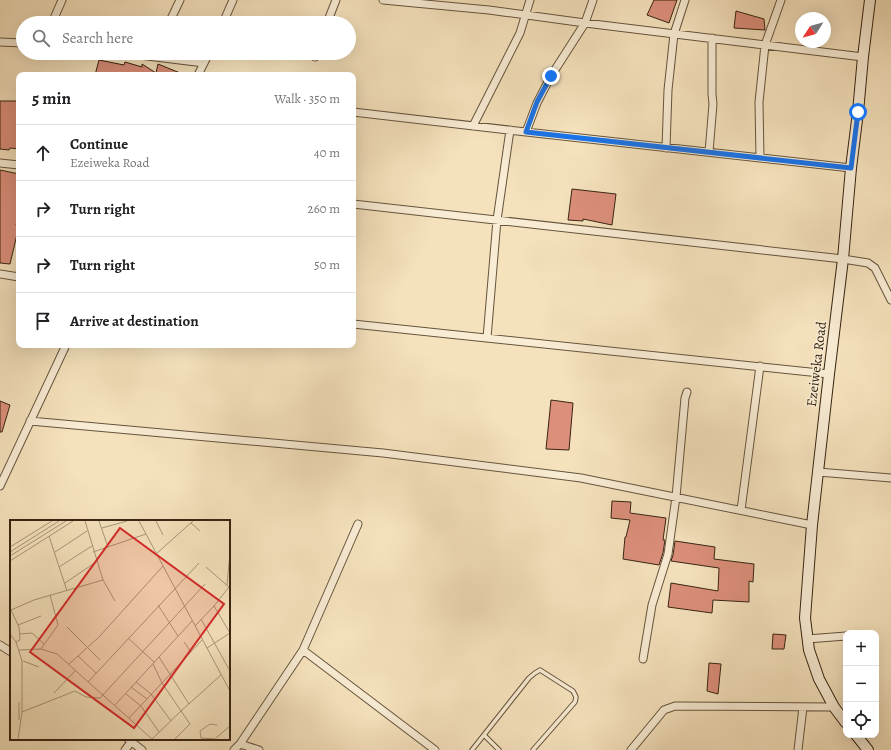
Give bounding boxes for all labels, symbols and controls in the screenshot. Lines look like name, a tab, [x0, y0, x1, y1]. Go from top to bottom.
north arrow	[795, 12, 831, 48]
search box	[16, 16, 356, 60]
icon: search	[30, 27, 52, 49]
text: Search here	[62, 28, 133, 48]
route end	[542, 67, 560, 85]
text: 5 min	[32, 87, 71, 110]
text: Walk · 350 m	[274, 90, 340, 107]
route start	[849, 103, 867, 121]
text: Continue	[70, 134, 128, 154]
icon: ahead	[32, 142, 54, 164]
text: 40 m	[314, 144, 340, 161]
text: Ezeiweka Road	[70, 154, 150, 171]
icon: right	[32, 198, 54, 220]
text: Turn right	[70, 199, 135, 219]
text: 260 m	[307, 200, 340, 217]
icon: right	[32, 254, 54, 276]
text: Turn right	[70, 255, 135, 275]
text: 50 m	[314, 256, 340, 273]
icon: arrive	[32, 310, 54, 332]
text: Arrive at destination	[70, 311, 199, 331]
street label: Ezeiweka Road	[802, 320, 831, 408]
inset map	[10, 520, 230, 740]
map controls	[843, 630, 879, 738]
button: +	[843, 630, 879, 666]
button: −	[843, 666, 879, 702]
button: locate	[843, 702, 879, 738]

